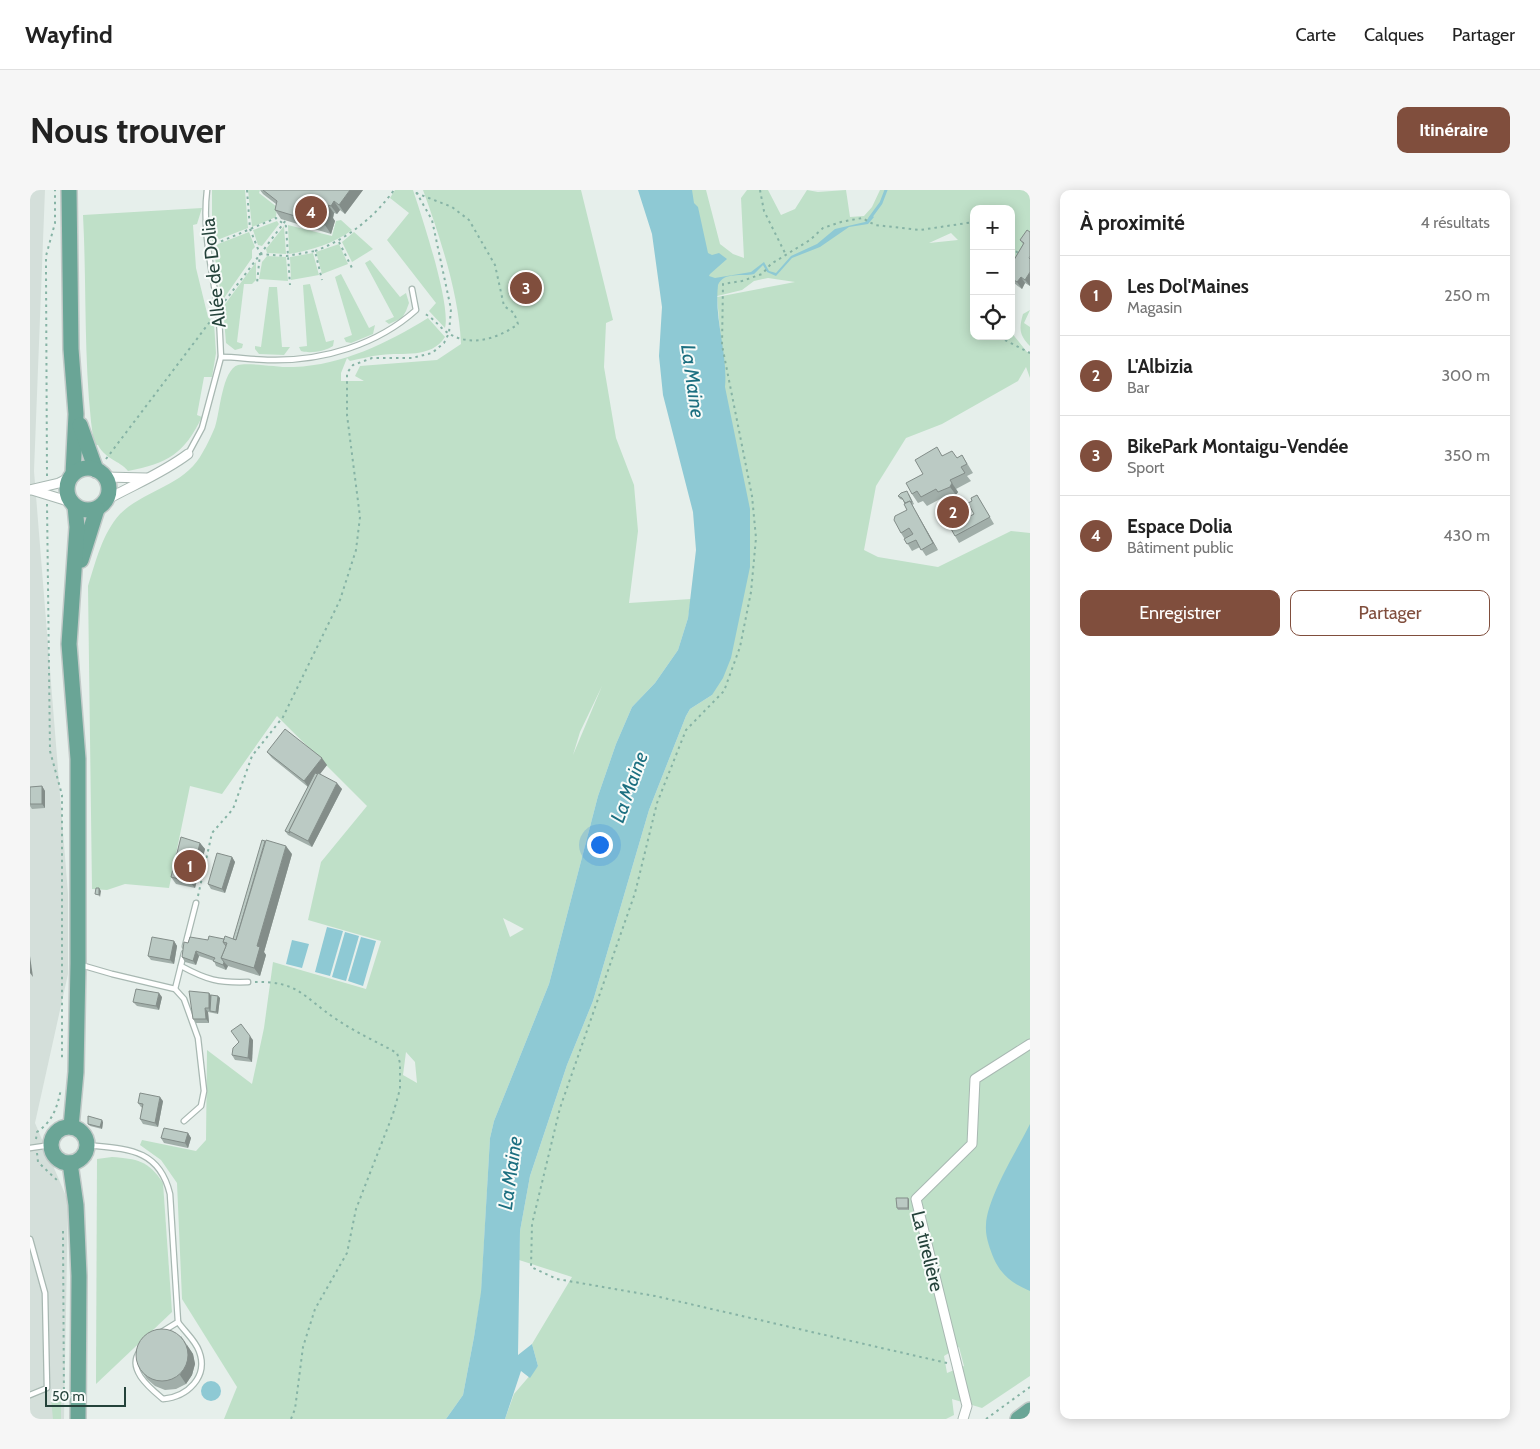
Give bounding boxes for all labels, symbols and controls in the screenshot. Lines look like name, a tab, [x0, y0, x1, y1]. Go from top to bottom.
text: Wayfind	[25, 20, 113, 49]
text: Carte	[1295, 24, 1336, 46]
text: Calques	[1364, 24, 1424, 46]
text: Partager	[1452, 24, 1515, 46]
button: Itinéraire	[1397, 107, 1510, 153]
text: Nous trouver	[30, 109, 225, 152]
pin: 4	[295, 193, 327, 231]
map controls	[970, 205, 1015, 340]
button: +	[970, 205, 1015, 250]
text: À proximité	[1080, 210, 1185, 235]
text: 4 résultats	[1420, 213, 1490, 232]
street label: Allée de Dolia	[196, 217, 231, 329]
button: −	[970, 250, 1015, 295]
pin: 3	[510, 269, 542, 307]
text: Les Dol'Maines	[1127, 275, 1249, 298]
text: 1	[1093, 286, 1099, 305]
text: 250 m	[1444, 286, 1490, 305]
button: locate	[970, 295, 1015, 340]
text: Magasin	[1127, 298, 1182, 317]
water label: La Maine	[676, 343, 710, 419]
text: L'Albizia	[1127, 355, 1193, 378]
text: 2	[1092, 366, 1100, 385]
text: 300 m	[1441, 366, 1490, 385]
text: Bar	[1127, 378, 1149, 397]
text: BikePark Montaigu-Vendée	[1127, 435, 1348, 458]
text: 3	[1092, 446, 1100, 465]
text: 350 m	[1444, 446, 1490, 465]
text: Sport	[1127, 458, 1164, 477]
pin: 2	[937, 493, 969, 531]
text: Espace Dolia	[1127, 515, 1232, 538]
text: 4	[1091, 526, 1101, 545]
text: 430 m	[1443, 526, 1490, 545]
text: Bâtiment public	[1127, 538, 1234, 557]
button: Enregistrer	[1080, 590, 1280, 636]
button: Partager	[1290, 590, 1490, 636]
water label: La Maine	[605, 748, 653, 826]
your location	[587, 832, 613, 858]
pin: 1	[174, 847, 206, 885]
water label: La Maine	[493, 1135, 527, 1211]
street label: La tirelière	[906, 1208, 949, 1294]
scale bar	[45, 1384, 126, 1407]
text: 50 m	[52, 1387, 85, 1405]

